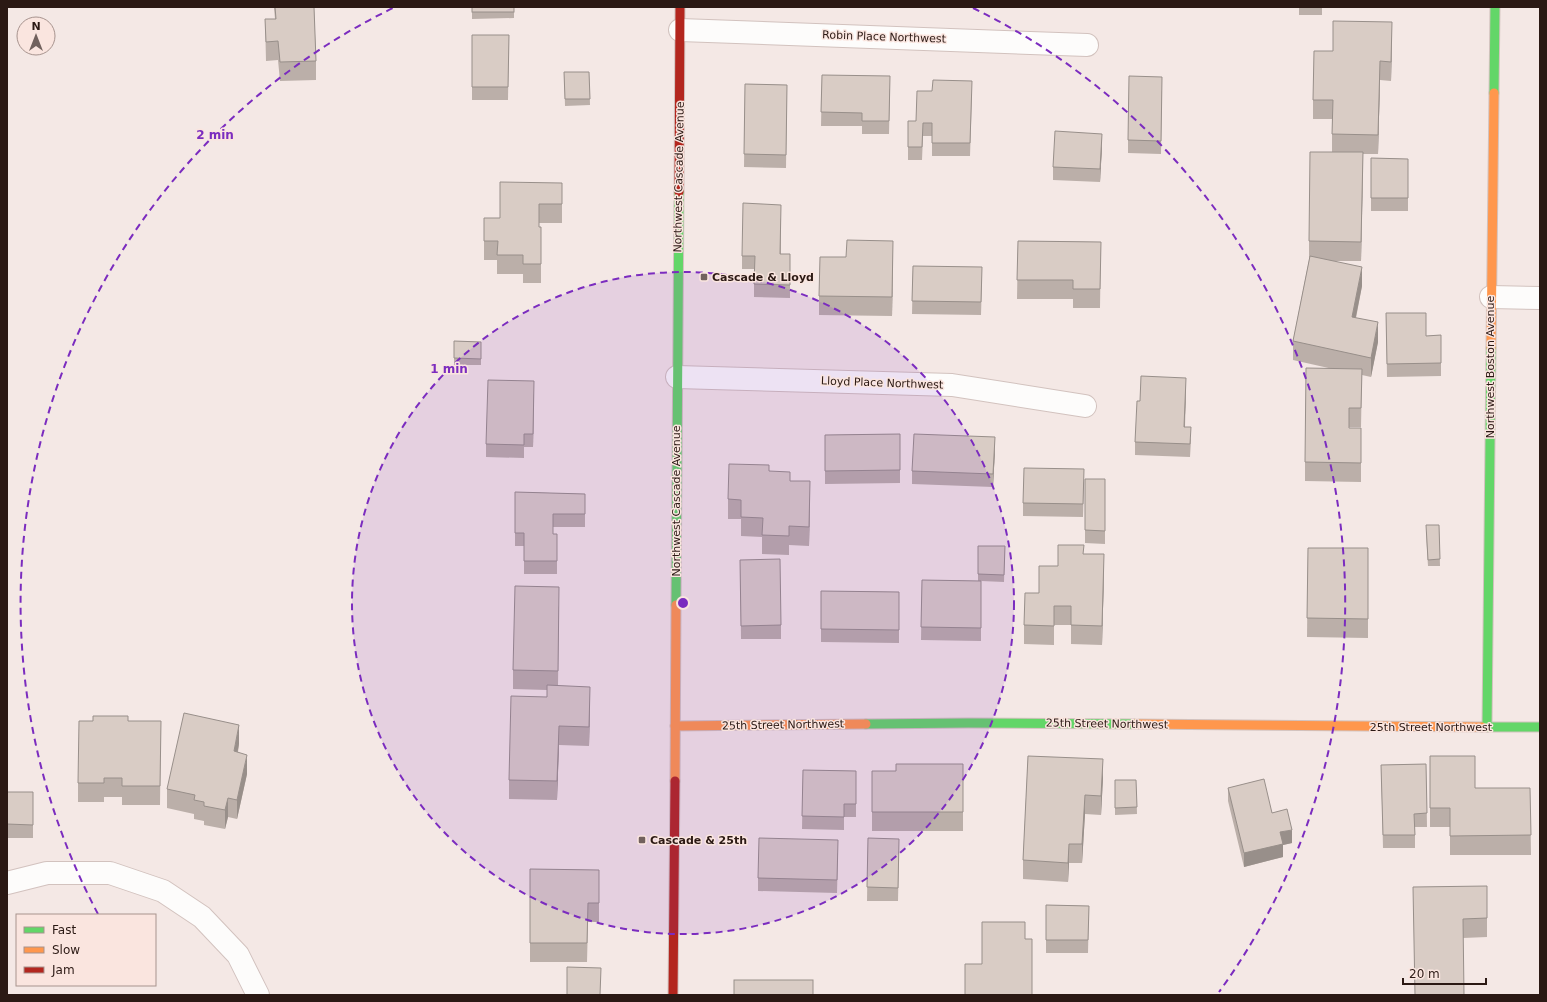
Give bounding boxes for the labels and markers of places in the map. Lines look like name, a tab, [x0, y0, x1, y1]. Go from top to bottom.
place label: Cascade & Lloyd	[712, 271, 814, 284]
marker: Cascade & Lloyd	[699, 272, 709, 282]
centre of rings	[676, 596, 690, 610]
place label: Cascade & 25th	[650, 834, 747, 847]
marker: Cascade & 25th	[637, 835, 647, 845]

